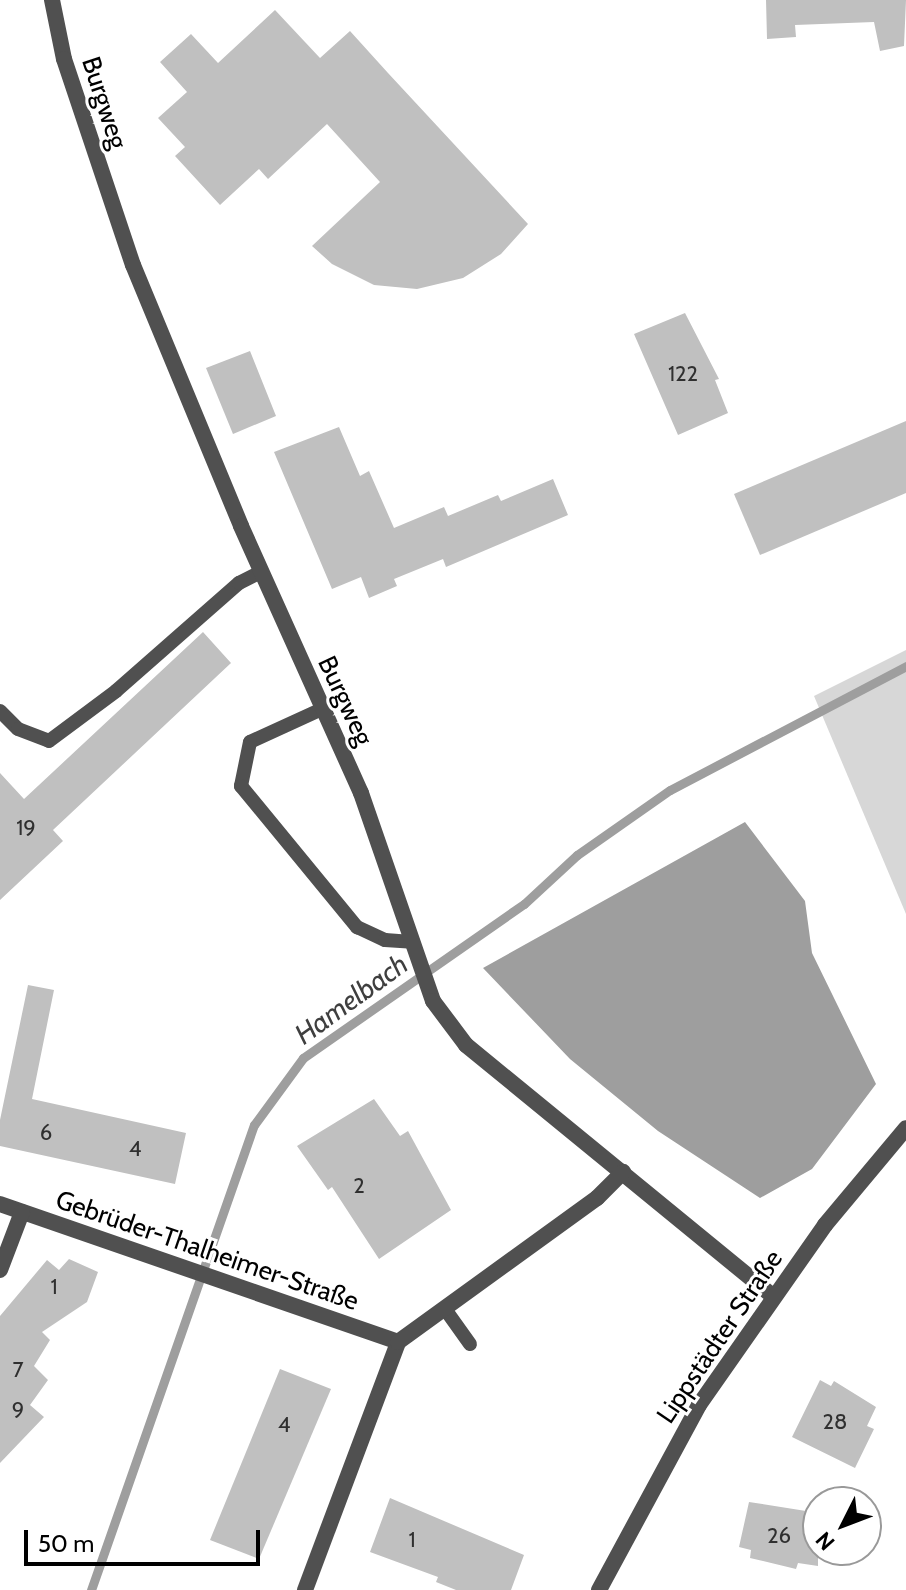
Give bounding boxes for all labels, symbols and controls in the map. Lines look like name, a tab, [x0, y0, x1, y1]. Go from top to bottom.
street label: Burgweg	[74, 53, 134, 153]
house number: 122	[668, 361, 698, 387]
street label: Burgweg	[311, 651, 379, 751]
house number: 19	[16, 815, 36, 841]
water label: Hamelbach	[288, 947, 414, 1051]
house number: 6	[40, 1120, 52, 1146]
house number: 4	[129, 1136, 141, 1162]
house number: 2	[353, 1173, 365, 1199]
street label: Gebrüder-Thalheimer-Straße	[51, 1184, 363, 1318]
street label: Lippstädter Straße	[651, 1244, 789, 1430]
house number: 1	[50, 1274, 58, 1300]
house number: 7	[12, 1357, 24, 1383]
house number: 9	[12, 1397, 24, 1423]
house number: 28	[823, 1409, 847, 1435]
house number: 4	[278, 1412, 290, 1438]
north arrow	[802, 1486, 882, 1566]
scale bar	[28, 1514, 264, 1564]
house number: 26	[767, 1523, 791, 1549]
text: N	[810, 1526, 841, 1556]
house number: 1	[408, 1527, 416, 1553]
text: 50 m	[38, 1529, 94, 1558]

